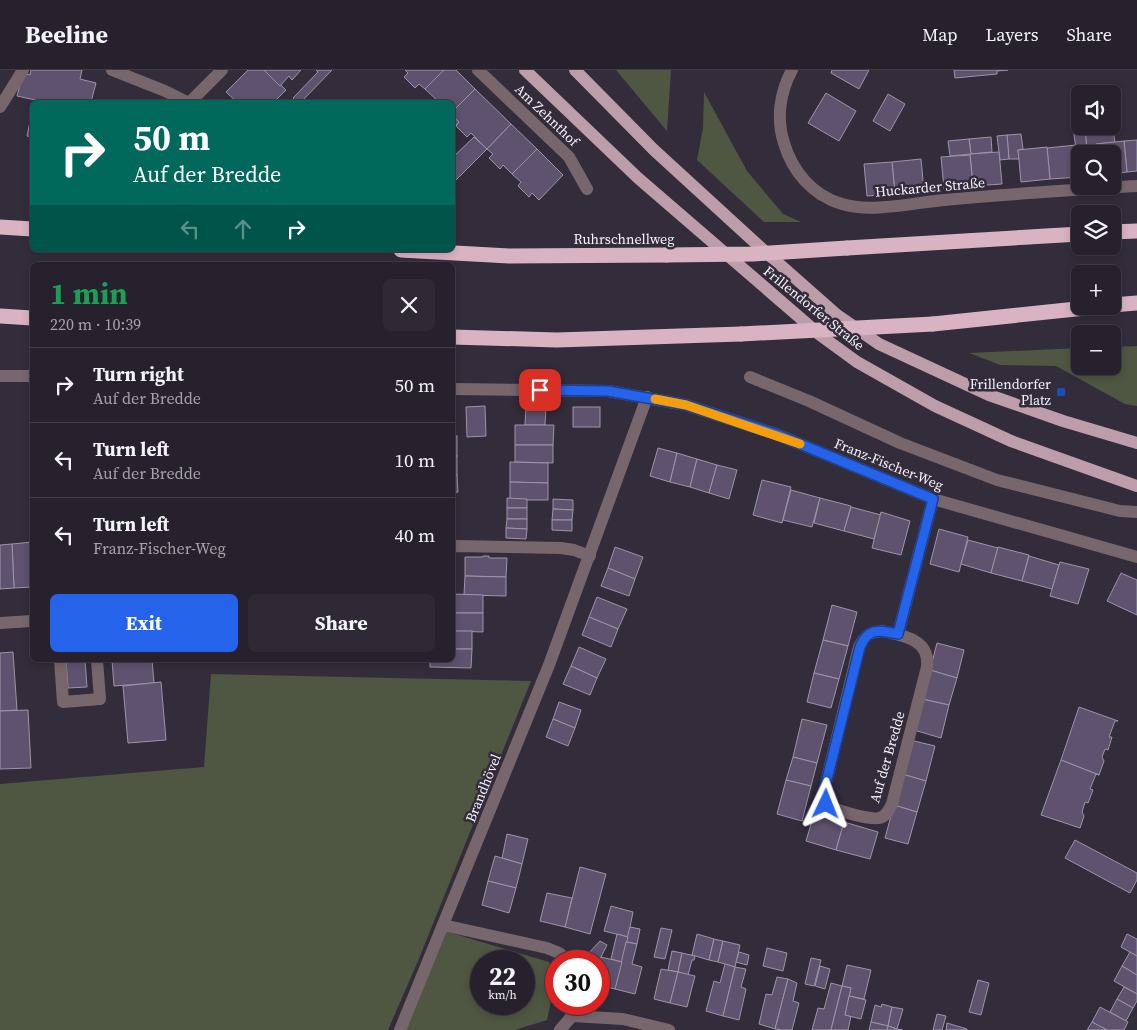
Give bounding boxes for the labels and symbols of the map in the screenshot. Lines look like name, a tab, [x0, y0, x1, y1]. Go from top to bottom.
street label: Am Zehnthof	[510, 79, 584, 152]
street label: Huckarder Straße	[874, 172, 986, 202]
street label: Ruhrschnellweg	[574, 229, 674, 249]
street label: Frillendorfer Straße	[759, 261, 869, 355]
pin	[519, 369, 561, 411]
place label: Frillendorfer Platz	[970, 374, 1052, 410]
marker: Frillendorfer Platz	[1055, 386, 1067, 398]
street label: Franz-Fischer-Weg	[831, 433, 947, 495]
street label: Auf der Bredde	[864, 709, 910, 805]
street label: Brandhövel	[460, 751, 506, 825]
position arrow	[799, 777, 851, 829]
speed limit sign: 30	[545, 950, 610, 1015]

